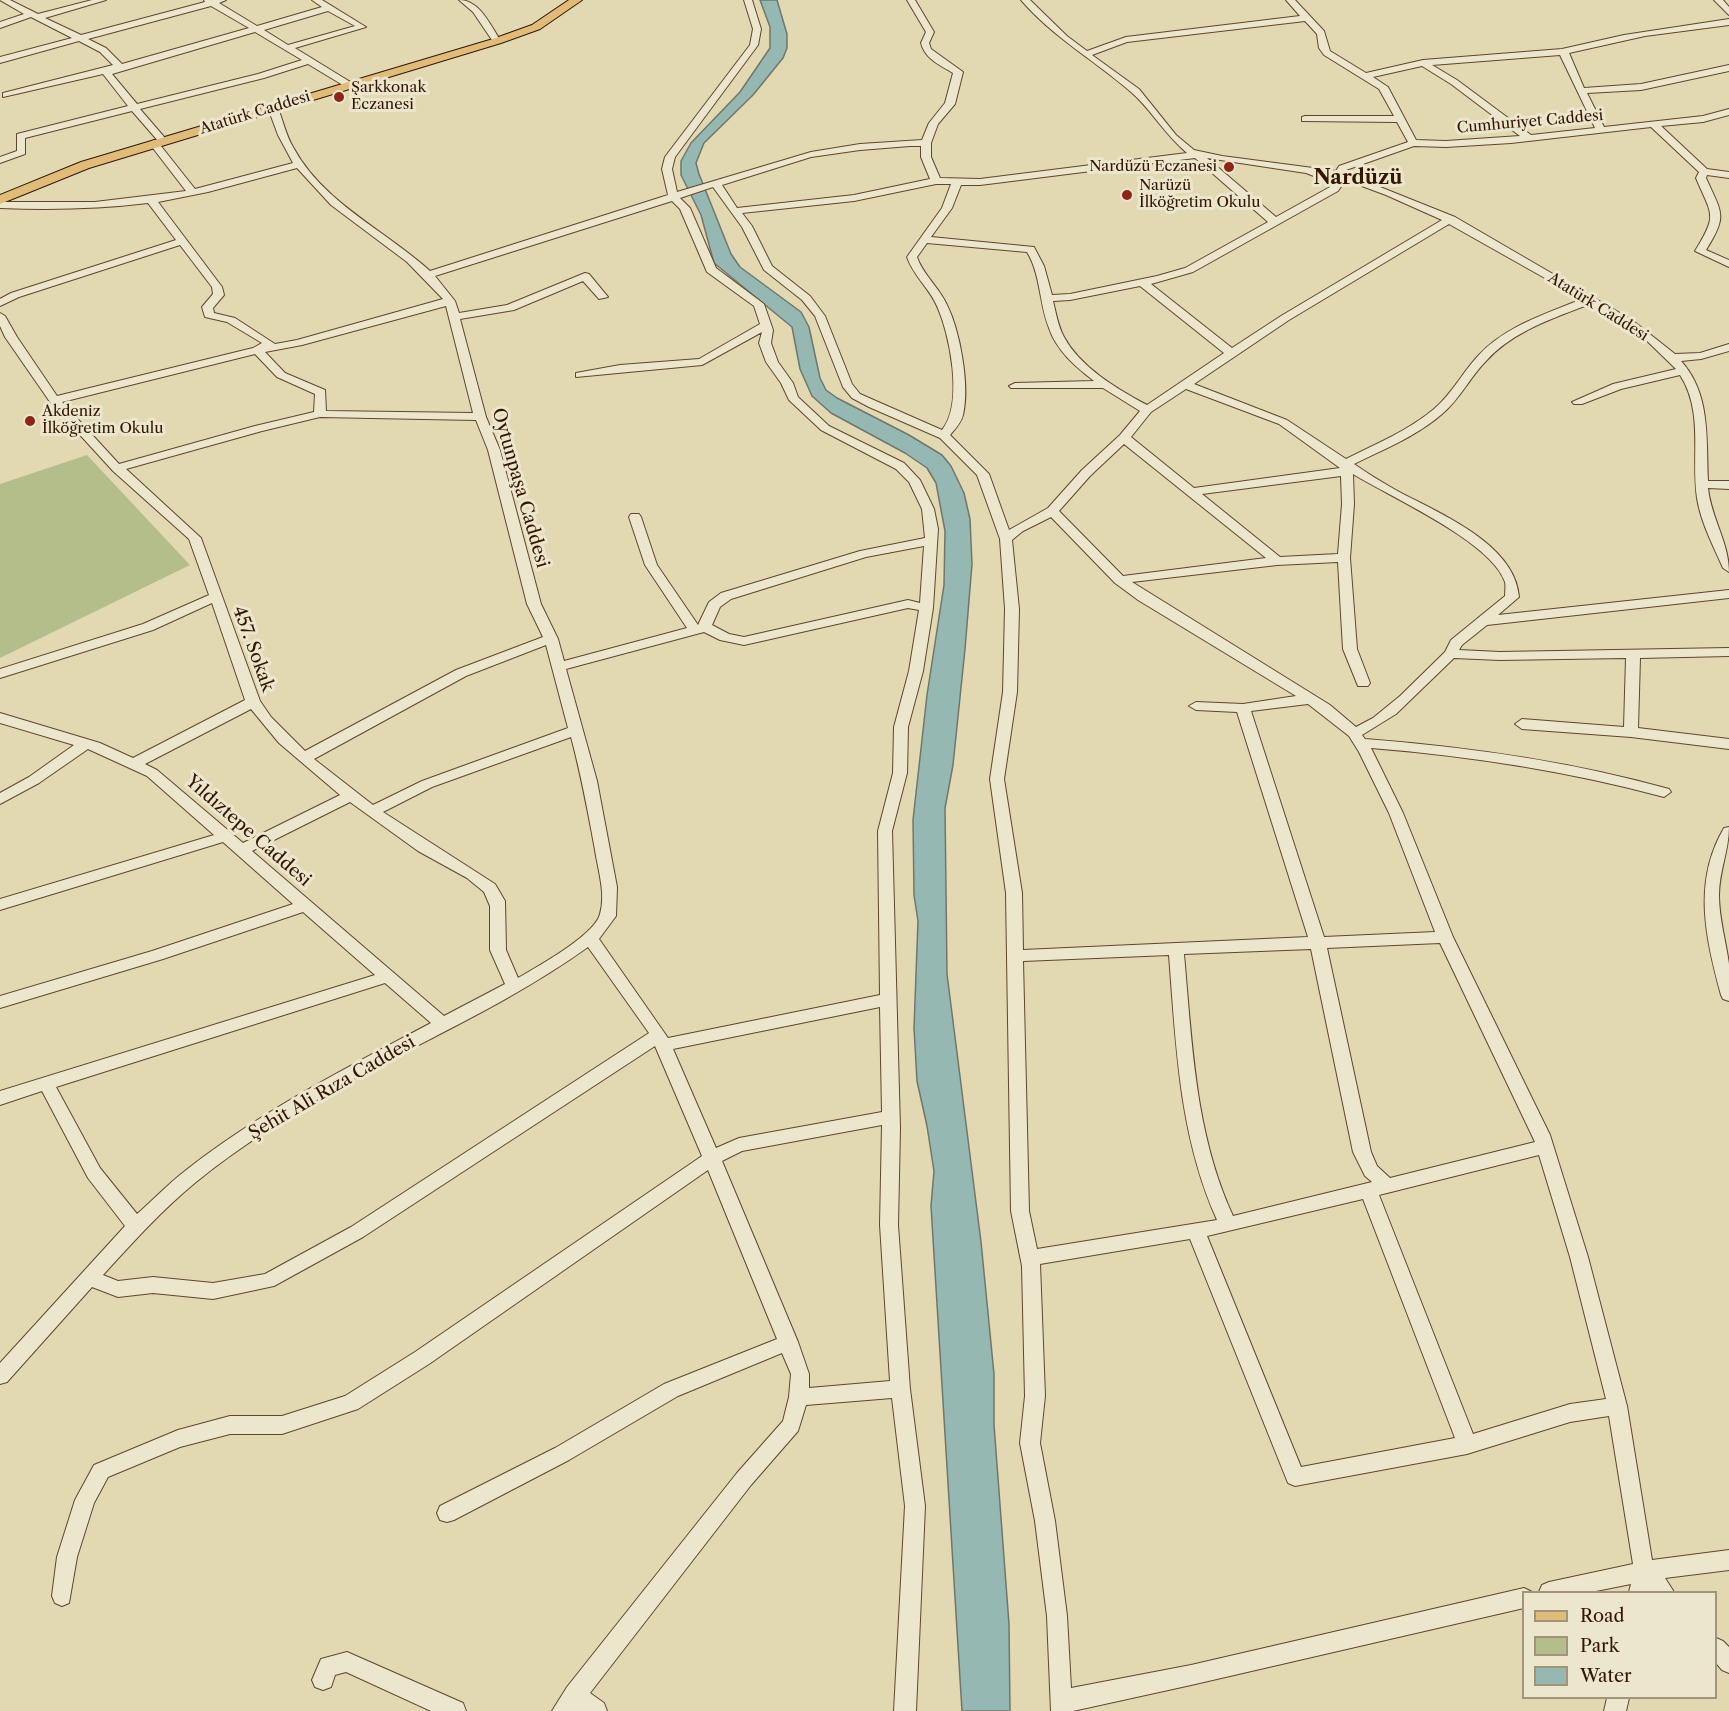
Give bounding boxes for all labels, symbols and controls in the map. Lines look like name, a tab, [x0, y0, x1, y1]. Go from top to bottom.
place label: Şarkkonak Eczanesi	[351, 79, 426, 114]
street label: Atatürk Caddesi	[198, 88, 312, 138]
marker: Şarkkonak Eczanesi	[332, 90, 346, 104]
street label: Cumhuriyet Caddesi	[1456, 107, 1604, 137]
place label: Nardüzü Eczanesi	[1089, 158, 1217, 176]
marker: Nardüzü Eczanesi	[1222, 160, 1236, 174]
district label: Nardüzü	[1313, 166, 1403, 190]
place label: Narüzü İlköğretim Okulu	[1139, 177, 1260, 212]
marker: Narüzü İlköğretim Okulu	[1120, 188, 1134, 202]
street label: Atatürk Caddesi	[1545, 269, 1651, 345]
place label: Akdeniz İlköğretim Okulu	[42, 403, 163, 438]
street label: Oytunpaşa Caddesi	[487, 406, 553, 570]
marker: Akdeniz İlköğretim Okulu	[23, 414, 37, 428]
street label: 457. Sokak	[228, 603, 278, 695]
street label: Yıldıztepe Caddesi	[181, 771, 315, 891]
street label: Şehit Ali Rıza Caddesi	[245, 1031, 419, 1145]
legend	[1522, 1591, 1717, 1699]
text: Road	[1580, 1605, 1625, 1627]
text: Park	[1580, 1635, 1619, 1657]
text: Water	[1580, 1665, 1632, 1687]

